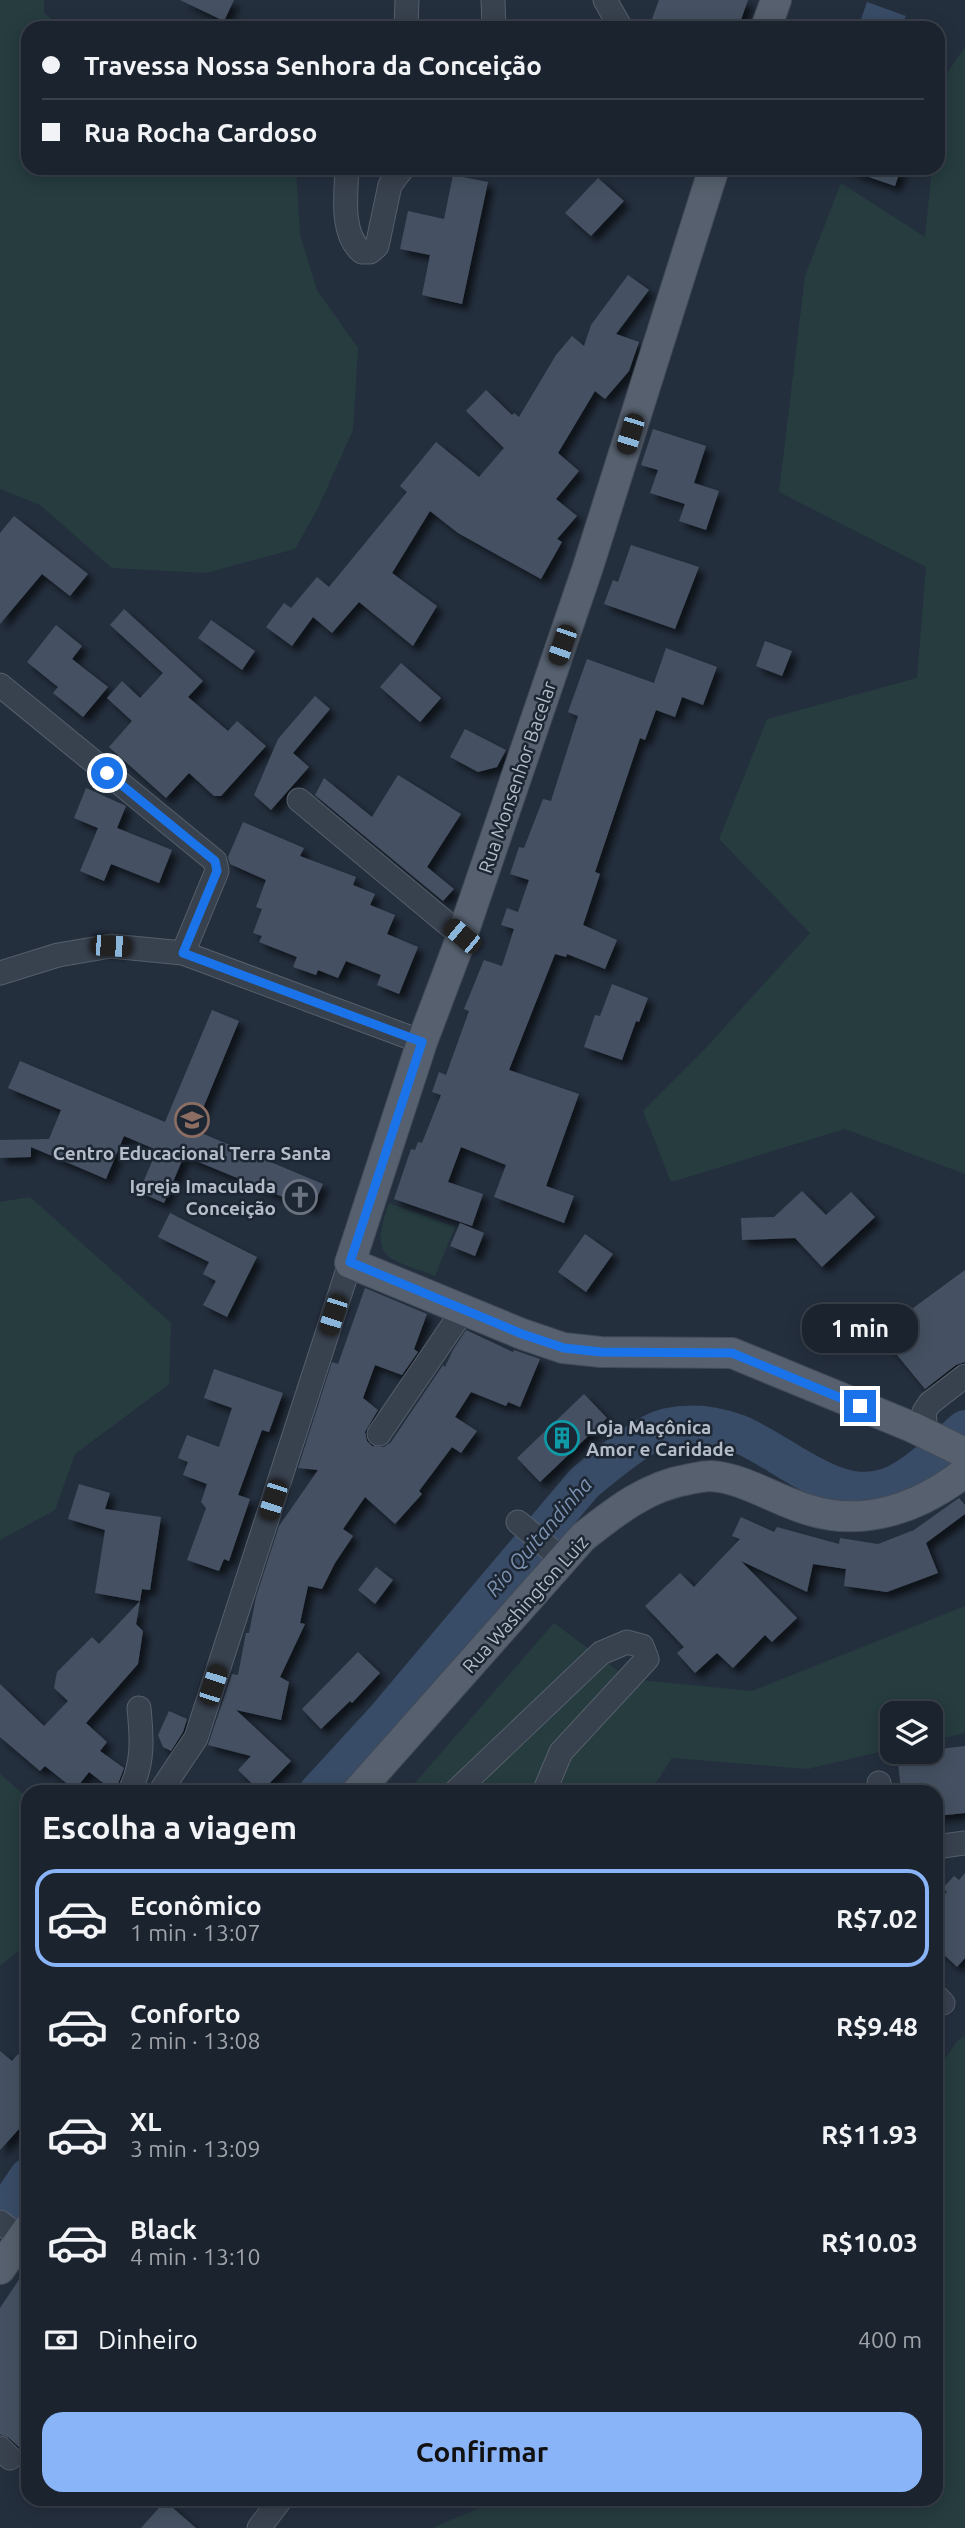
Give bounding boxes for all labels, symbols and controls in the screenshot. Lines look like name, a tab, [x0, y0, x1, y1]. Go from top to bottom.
text: Travessa Nossa Senhora da Conceição	[84, 51, 542, 80]
text: Rua Rocha Cardoso	[84, 118, 317, 147]
car	[614, 411, 647, 457]
car	[546, 622, 579, 668]
street label: Rua Monsenhor Bacelar	[474, 678, 560, 876]
route start	[91, 757, 123, 789]
car	[440, 914, 485, 958]
car	[90, 934, 133, 958]
school or university icon: Centro Educacional Terra Santa	[173, 1101, 211, 1139]
place label: Centro Educacional Terra Santa	[53, 1142, 331, 1164]
place label: Igreja Imaculada Conceição	[130, 1175, 276, 1219]
church icon: Igreja Imaculada Conceição	[281, 1178, 319, 1216]
car	[317, 1292, 350, 1338]
callout: 1 min	[802, 1304, 918, 1354]
text: 1 min	[831, 1316, 889, 1341]
route end	[844, 1390, 876, 1422]
place label: Loja Maçônica Amor e Caridade	[586, 1416, 735, 1460]
building icon: Loja Maçônica Amor e Caridade	[543, 1419, 581, 1457]
water label: Rio Quitandinha	[480, 1472, 597, 1601]
car	[257, 1477, 290, 1523]
street label: Rua Washington Luiz	[458, 1531, 593, 1677]
car	[197, 1662, 230, 1708]
map controls	[880, 1701, 943, 1764]
button: layers	[880, 1701, 943, 1764]
text: Escolha a viagem	[42, 1809, 297, 1845]
icon: car	[46, 1887, 109, 1950]
text: Econômico	[130, 1891, 262, 1920]
text: R$7.02	[836, 1904, 918, 1933]
text: 1 min · 13:07	[130, 1920, 261, 1945]
icon: car	[46, 1995, 109, 2058]
text: Conforto	[130, 1999, 241, 2028]
text: R$9.48	[836, 2012, 918, 2041]
text: 2 min · 13:08	[130, 2028, 261, 2053]
icon: car	[46, 2103, 109, 2166]
text: XL	[130, 2107, 161, 2136]
text: R$11.93	[821, 2120, 918, 2149]
text: 3 min · 13:09	[130, 2136, 261, 2161]
icon: car	[46, 2211, 109, 2274]
text: Black	[130, 2215, 197, 2244]
text: R$10.03	[821, 2228, 918, 2257]
text: 4 min · 13:10	[130, 2244, 261, 2269]
icon: cash	[42, 2321, 80, 2359]
text: Dinheiro	[98, 2325, 198, 2354]
text: 400 m	[858, 2327, 922, 2352]
button: Confirmar	[42, 2412, 922, 2492]

